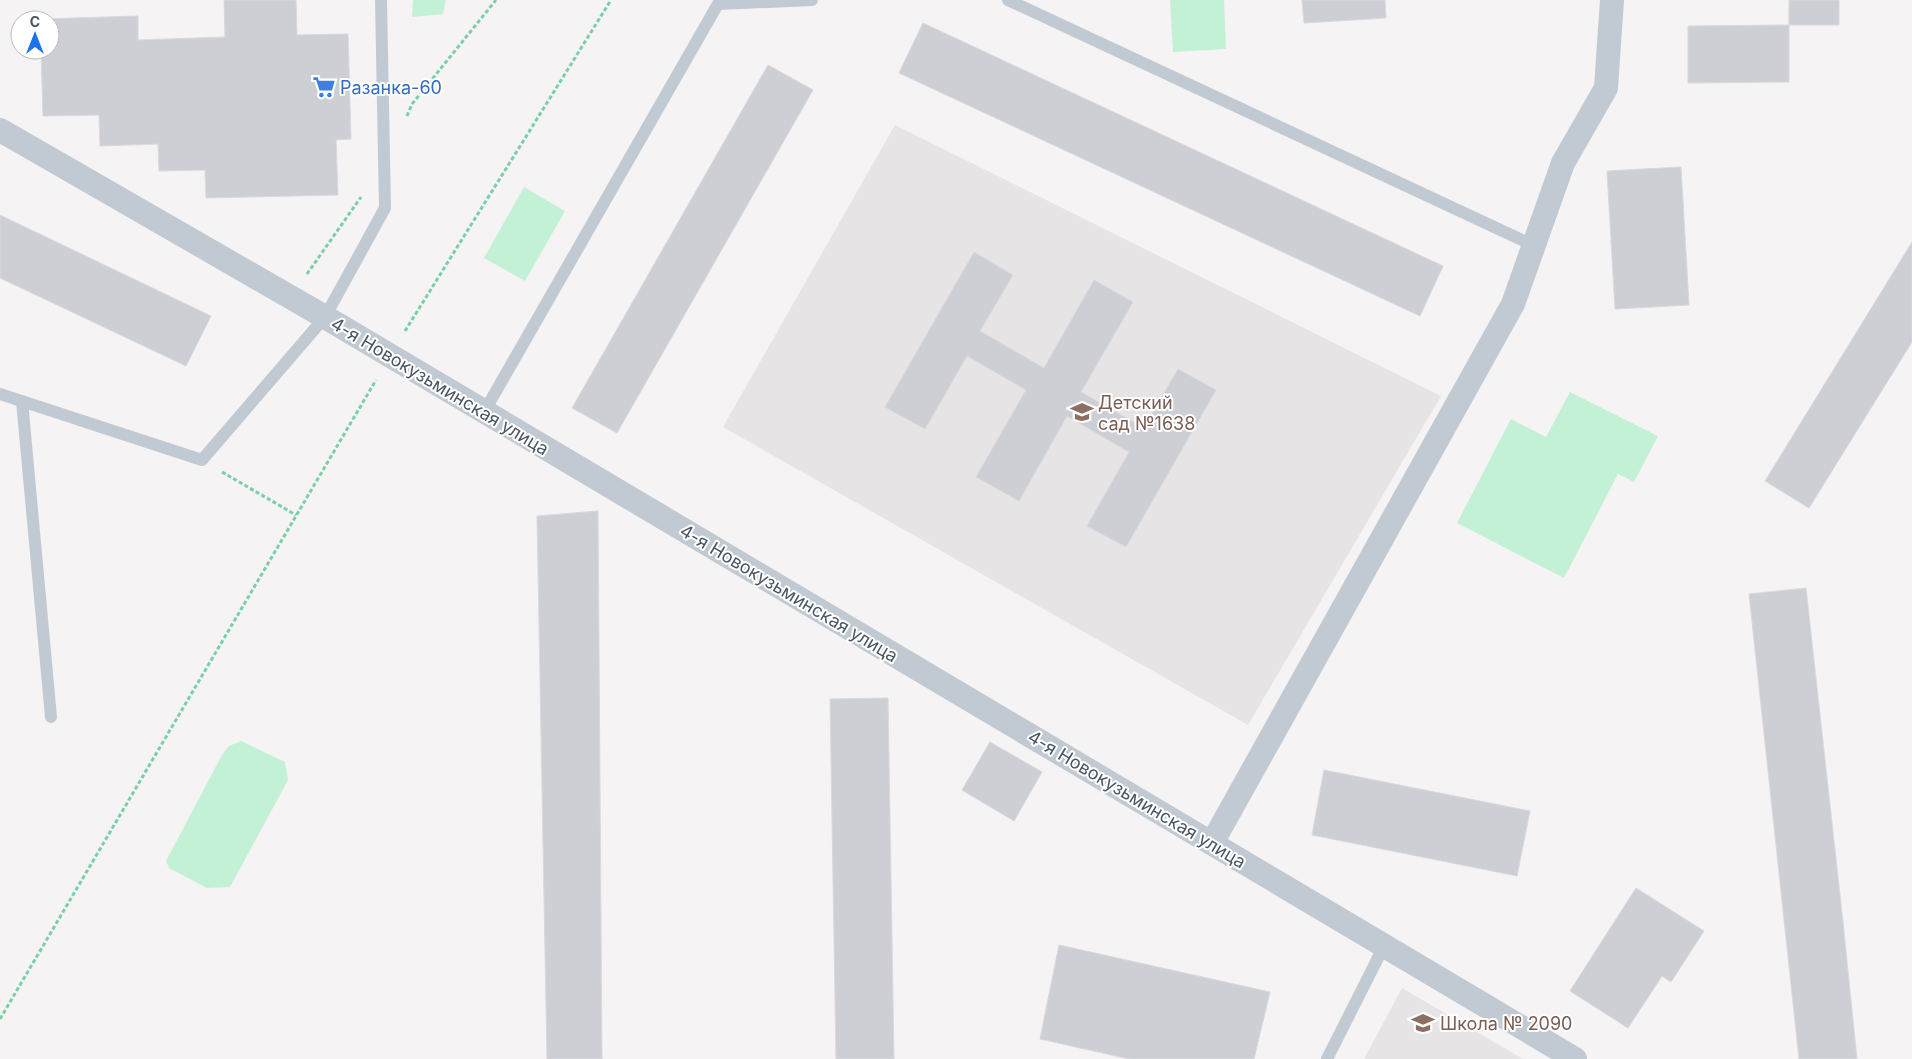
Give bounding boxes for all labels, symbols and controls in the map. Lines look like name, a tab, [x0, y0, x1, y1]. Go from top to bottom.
north arrow	[10, 10, 60, 60]
text: С	[30, 13, 40, 30]
supermarket icon: Разанка-60	[311, 74, 337, 100]
place label: Разанка-60	[340, 77, 442, 98]
street label: 4-я Новокузьминская улица	[327, 313, 553, 459]
place label: Детский сад №1638	[1098, 392, 1195, 434]
school or university icon: Детский сад №1638	[1069, 399, 1095, 425]
street label: 4-я Новокузьминская улица	[676, 520, 902, 666]
street label: 4-я Новокузьминская улица	[1024, 726, 1250, 872]
school or university icon: Школа № 2090	[1410, 1010, 1436, 1036]
place label: Школа № 2090	[1440, 1013, 1572, 1034]

